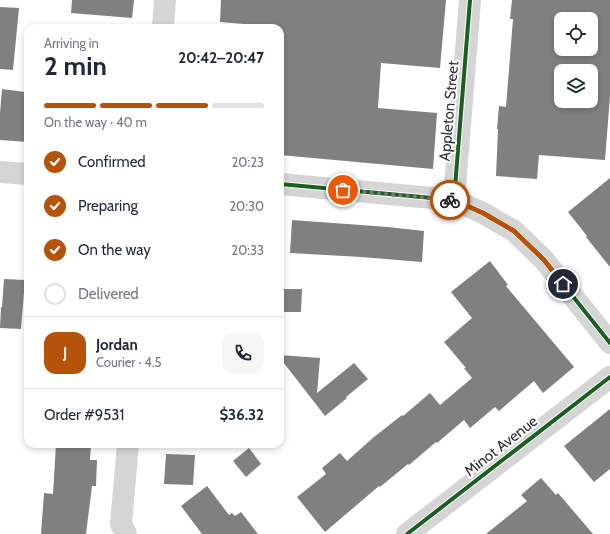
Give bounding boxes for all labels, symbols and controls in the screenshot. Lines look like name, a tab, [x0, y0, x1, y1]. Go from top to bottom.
map controls	[554, 12, 598, 108]
button: locate	[554, 12, 598, 56]
text: Arriving in	[44, 35, 99, 51]
text: 20:42–20:47	[178, 49, 264, 67]
text: 2 min	[44, 50, 107, 82]
street label: Appleton Street	[436, 60, 462, 162]
button: layers	[554, 64, 598, 108]
text: On the way · 40 m	[44, 114, 147, 130]
icon: check	[44, 151, 66, 173]
text: Confirmed	[78, 153, 146, 171]
text: 20:23	[232, 154, 264, 170]
pin	[326, 173, 360, 207]
icon: bag	[332, 179, 354, 201]
courier	[430, 180, 470, 220]
icon: bike	[439, 189, 461, 211]
icon: check	[44, 195, 66, 217]
text: Preparing	[78, 197, 138, 215]
text: 20:30	[229, 198, 264, 214]
icon: check	[44, 239, 66, 261]
text: On the way	[78, 241, 151, 259]
text: 20:33	[231, 242, 264, 258]
pin	[546, 267, 580, 301]
icon: home	[552, 273, 574, 295]
text: Delivered	[78, 285, 139, 303]
button: phone	[222, 332, 264, 374]
text: Jordan	[96, 336, 138, 354]
text: J	[63, 344, 67, 362]
text: Courier · 4.5	[96, 354, 161, 370]
text: Order #9531	[44, 406, 124, 424]
text: $36.32	[219, 406, 264, 424]
street label: Minot Avenue	[461, 412, 541, 480]

